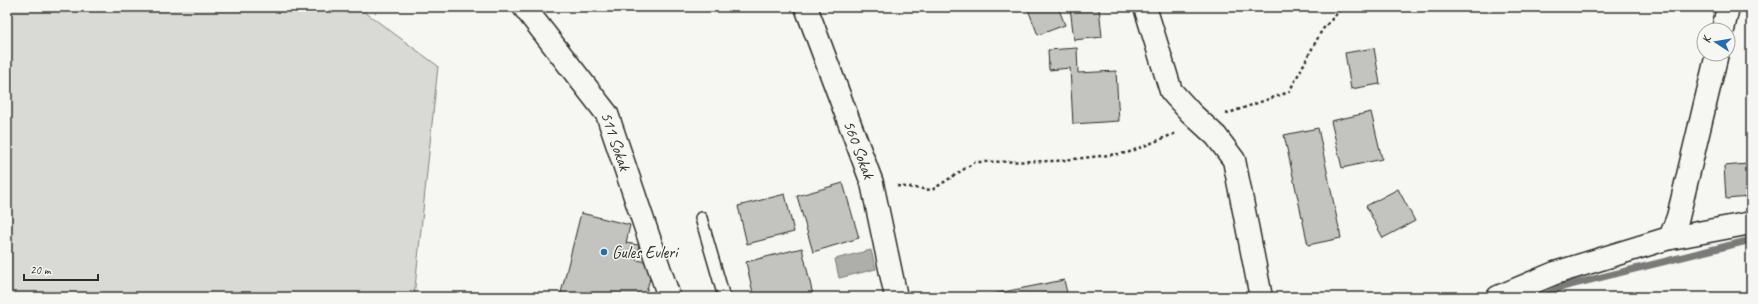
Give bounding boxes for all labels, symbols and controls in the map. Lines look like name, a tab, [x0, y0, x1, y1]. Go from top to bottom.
north arrow	[1696, 22, 1736, 62]
text: K	[1699, 33, 1714, 44]
street label: 511 Sokak	[596, 109, 636, 175]
street label: 560 Sokak	[838, 118, 880, 183]
place label: Gules Evleri	[612, 242, 679, 263]
marker: Gules Evleri	[599, 247, 609, 257]
scale bar	[24, 256, 98, 282]
text: 20 m	[30, 262, 52, 278]

